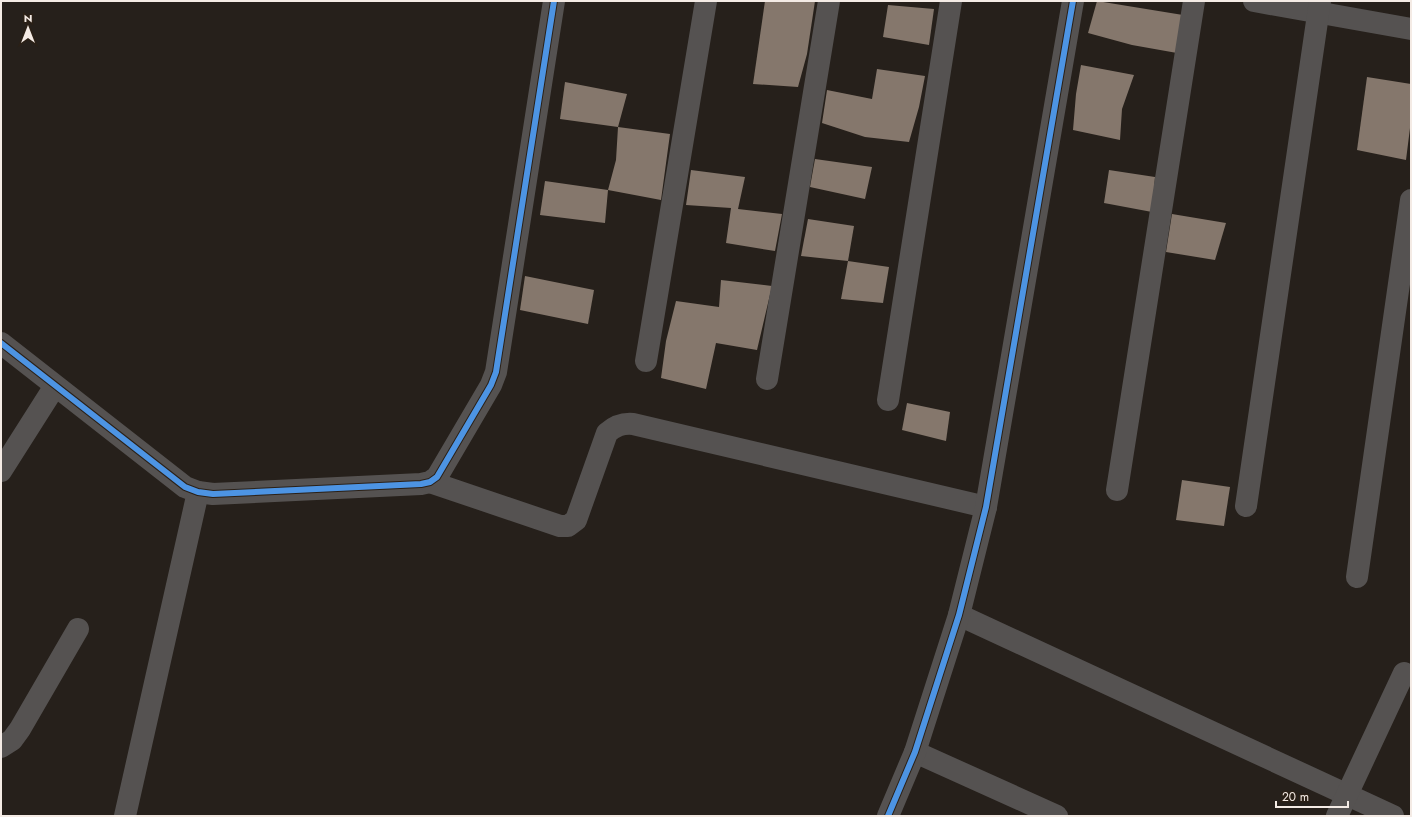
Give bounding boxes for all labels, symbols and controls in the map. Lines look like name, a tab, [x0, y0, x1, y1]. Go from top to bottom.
north arrow	[8, 8, 48, 48]
text: N	[24, 10, 32, 26]
scale bar	[1276, 783, 1348, 809]
text: 20 m	[1282, 788, 1309, 806]

